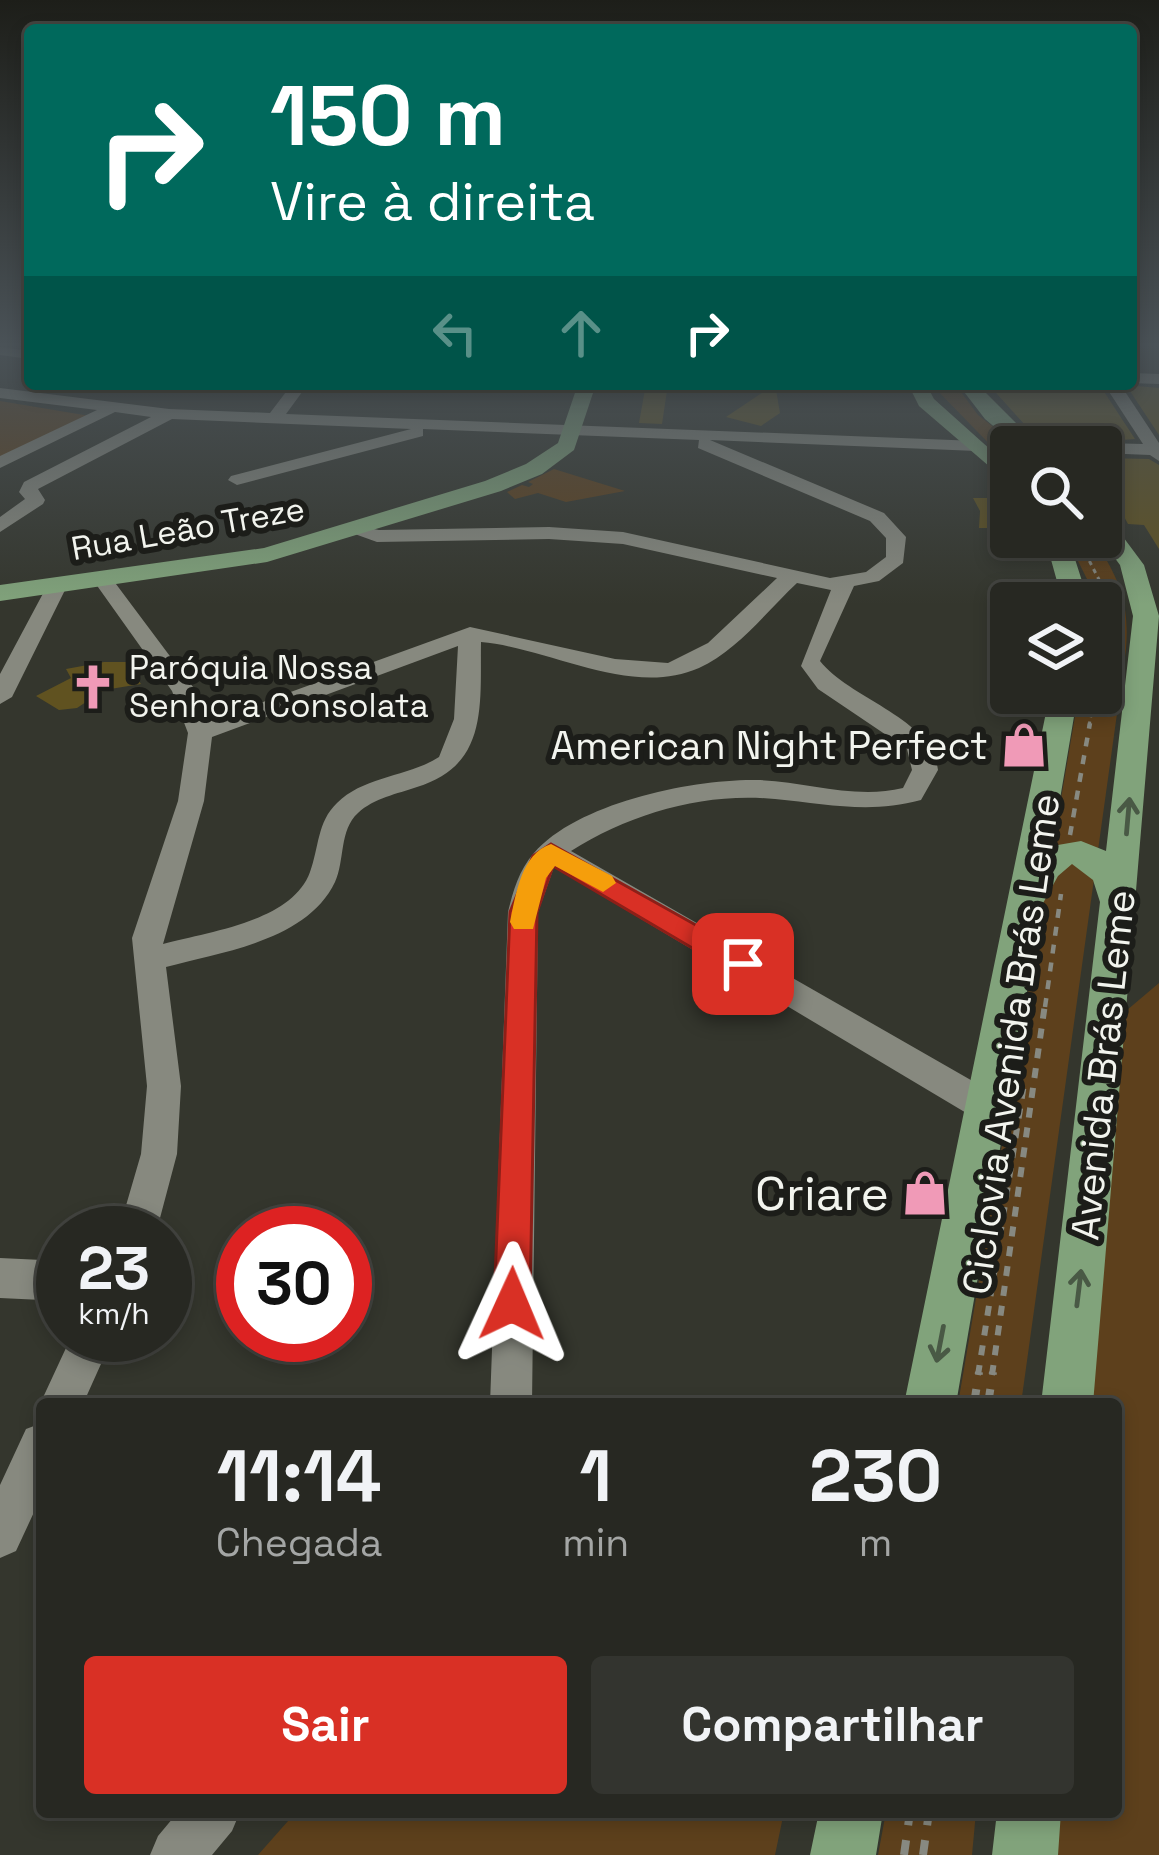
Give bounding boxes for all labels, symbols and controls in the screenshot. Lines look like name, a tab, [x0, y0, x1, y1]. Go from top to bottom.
text: 150 m	[270, 62, 506, 170]
icon: right	[72, 72, 228, 228]
text: Vire à direita	[270, 167, 595, 236]
icon: left	[422, 300, 488, 366]
icon: ahead	[548, 300, 614, 366]
icon: right	[674, 300, 740, 366]
map controls	[990, 426, 1122, 714]
button: search	[990, 426, 1122, 558]
street label: Rua Leão Treze	[68, 488, 308, 570]
button: layers	[990, 582, 1122, 714]
place label: Paróquia Nossa Senhora Consolata	[129, 647, 429, 727]
church icon: Paróquia Nossa Senhora Consolata	[68, 662, 118, 712]
shop icon: American Night Perfect	[999, 720, 1049, 770]
place label: American Night Perfect	[551, 721, 988, 770]
street label: Ciclovia Avenida Brás Leme	[952, 791, 1070, 1297]
one-way arrow	[1116, 797, 1139, 836]
street label: Avenida Brás Leme	[1060, 888, 1146, 1242]
pin	[692, 913, 794, 1015]
icon: arrive	[710, 931, 776, 997]
place label: Criare	[755, 1163, 889, 1224]
shop icon: Criare	[900, 1168, 950, 1218]
speed limit sign: 30	[216, 1206, 372, 1362]
text: 23	[78, 1230, 150, 1307]
position arrow	[449, 1241, 575, 1367]
one-way arrow	[1068, 1269, 1090, 1308]
text: km/h	[78, 1294, 150, 1333]
one-way arrow	[928, 1324, 950, 1363]
text: 11:14	[217, 1430, 382, 1522]
text: 1	[579, 1430, 612, 1522]
text: 230	[809, 1430, 942, 1522]
text: Chegada	[216, 1518, 382, 1567]
text: min	[562, 1518, 629, 1567]
text: m	[859, 1518, 892, 1567]
button: Sair	[84, 1656, 567, 1794]
button: Compartilhar	[591, 1656, 1074, 1794]

